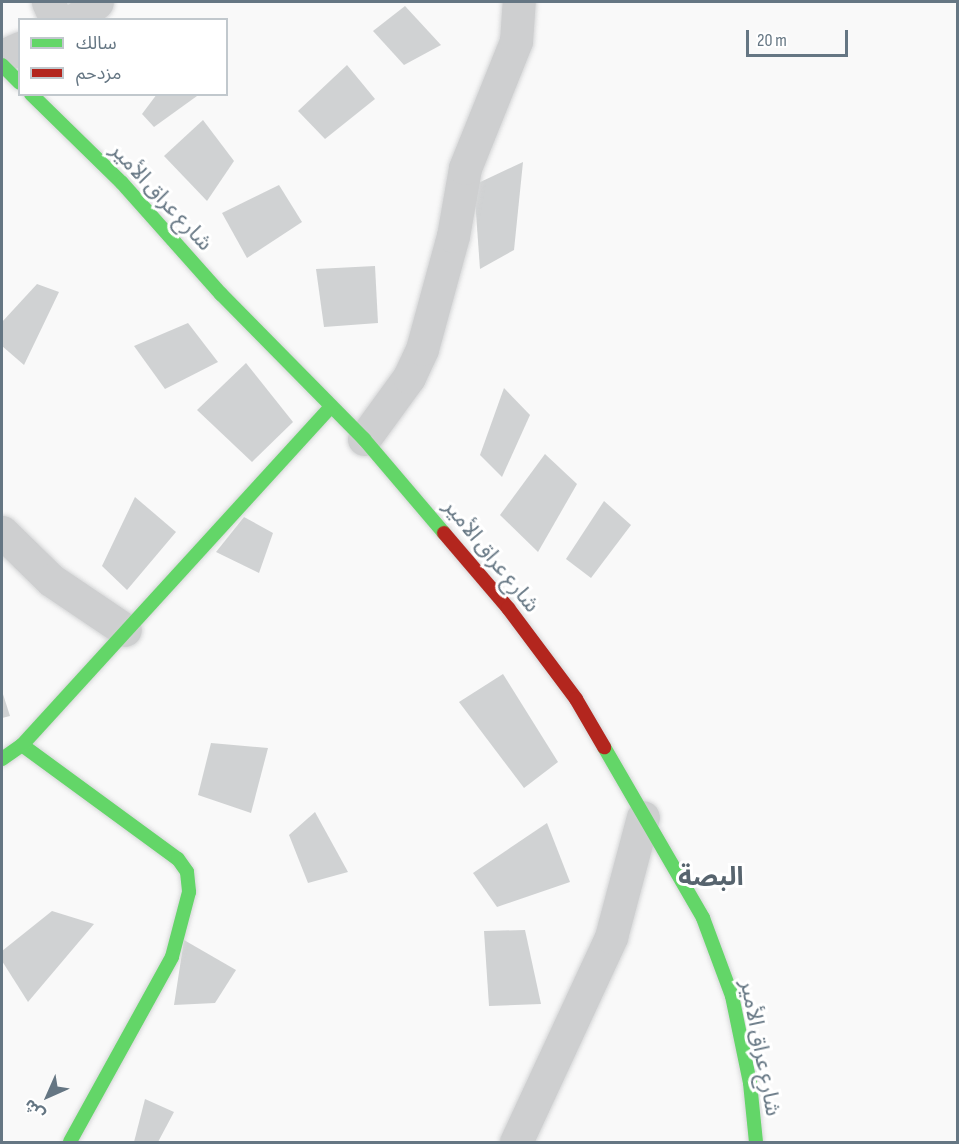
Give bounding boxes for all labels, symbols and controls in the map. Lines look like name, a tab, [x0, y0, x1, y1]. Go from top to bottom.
legend	[18, 18, 228, 96]
scale bar	[749, 18, 851, 56]
text: 20 m	[757, 30, 787, 51]
text: سالك	[76, 33, 117, 54]
text: مزدحم	[76, 63, 121, 84]
street label: شارع عراق الأمير	[104, 138, 218, 256]
street label: شارع عراق الأمير	[437, 494, 545, 618]
district label: البصة	[678, 862, 744, 894]
street label: شارع عراق الأمير	[734, 978, 786, 1118]
north arrow	[18, 1066, 78, 1126]
text: ش	[20, 1095, 49, 1124]

